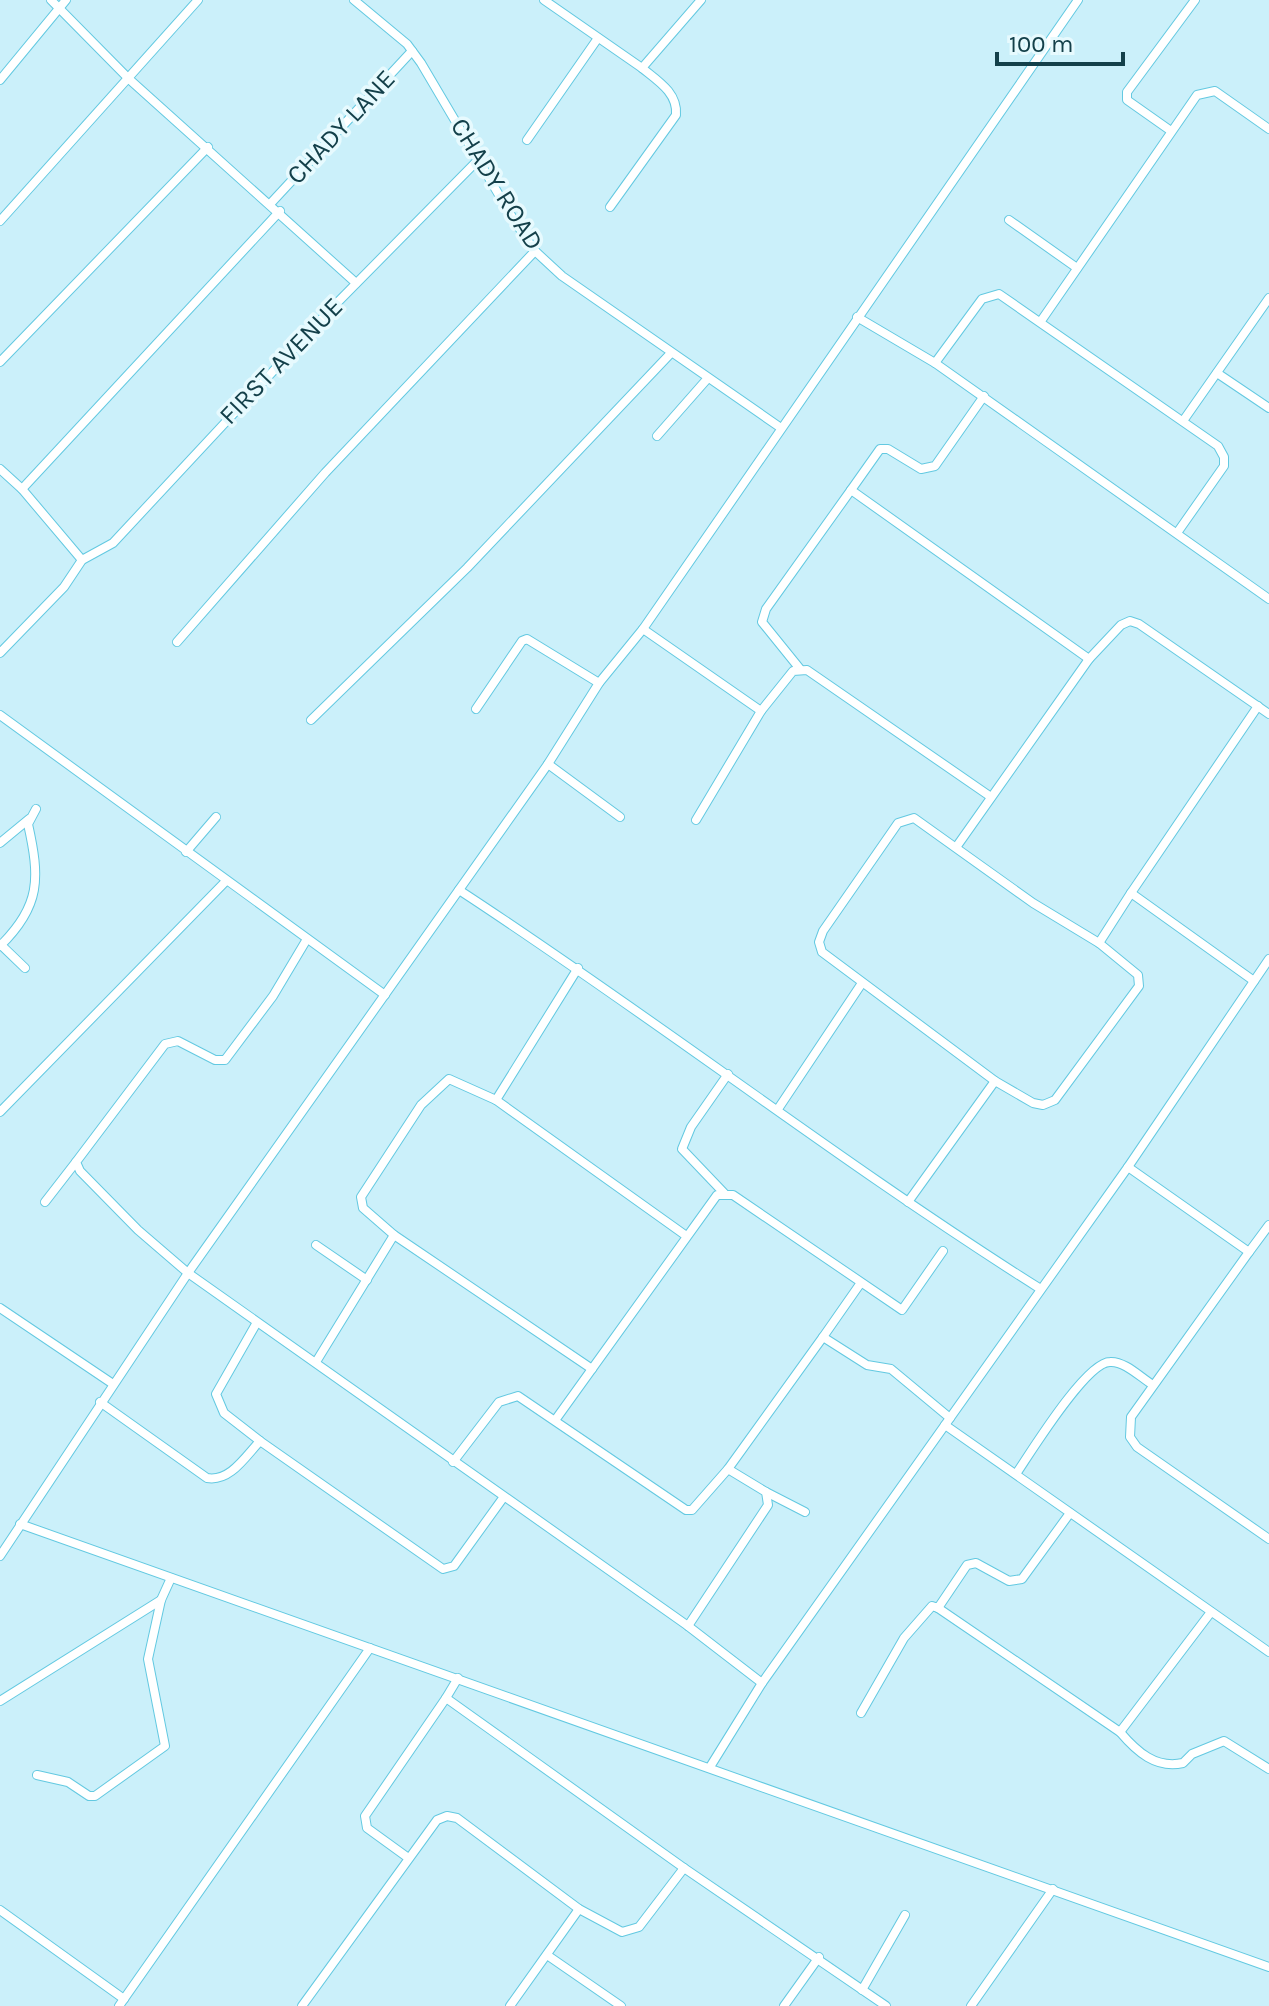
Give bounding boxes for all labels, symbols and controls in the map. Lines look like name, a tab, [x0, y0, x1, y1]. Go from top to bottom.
scale bar	[997, 16, 1123, 66]
text: 100 m	[1009, 30, 1074, 58]
street label: CHADY LANE	[280, 64, 402, 190]
street label: CHADY ROAD	[444, 112, 550, 256]
street label: FIRST AVENUE	[213, 291, 349, 431]

